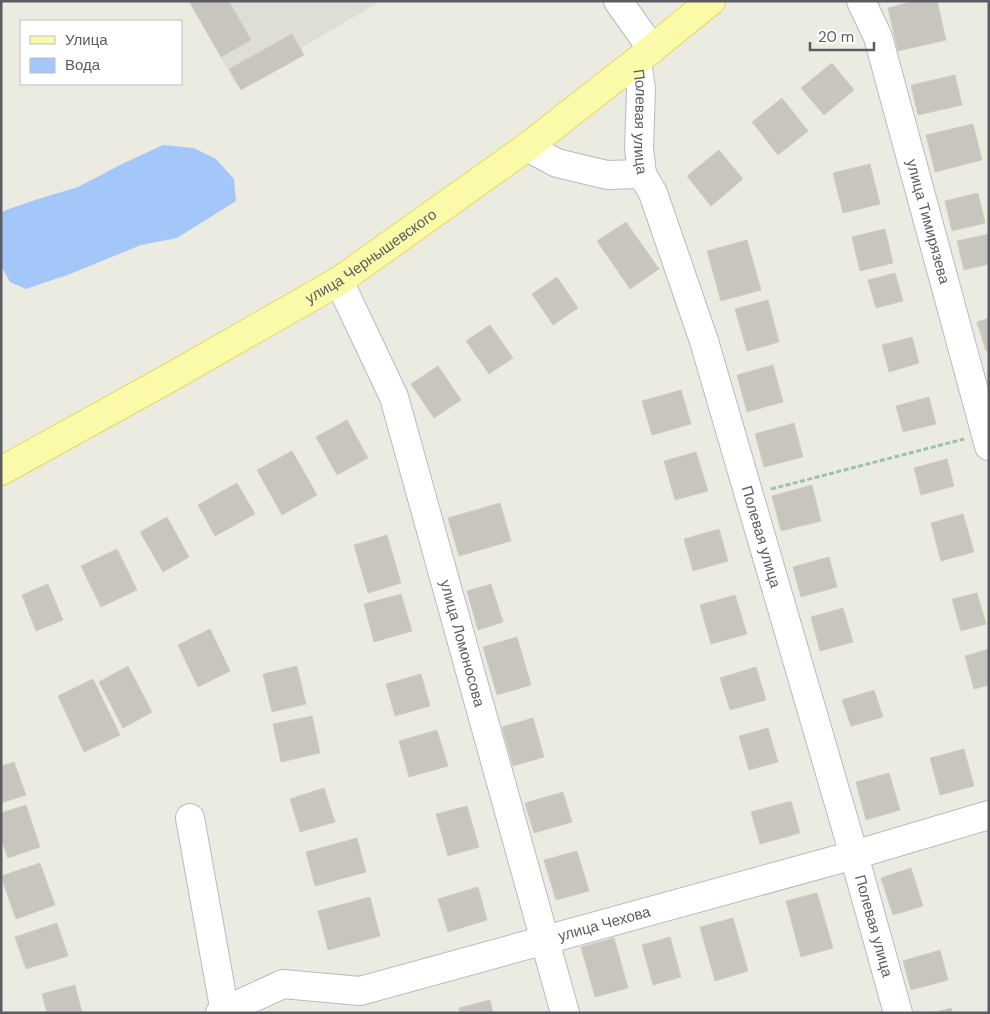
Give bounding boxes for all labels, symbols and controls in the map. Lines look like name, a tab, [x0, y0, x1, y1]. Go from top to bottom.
legend	[20, 20, 182, 85]
scale bar	[810, 20, 874, 52]
text: 20 m	[818, 27, 854, 47]
text: Улица	[65, 30, 108, 50]
text: Вода	[65, 55, 101, 75]
street label: Полевая улица	[628, 68, 652, 176]
street label: улица Тимирязева	[902, 157, 955, 287]
street label: улица Чернышевского	[302, 204, 441, 308]
street label: Полевая улица	[737, 483, 786, 591]
street label: улица Ломоносова	[435, 578, 490, 710]
street label: Полевая улица	[850, 872, 898, 980]
street label: улица Чехова	[556, 901, 653, 946]

